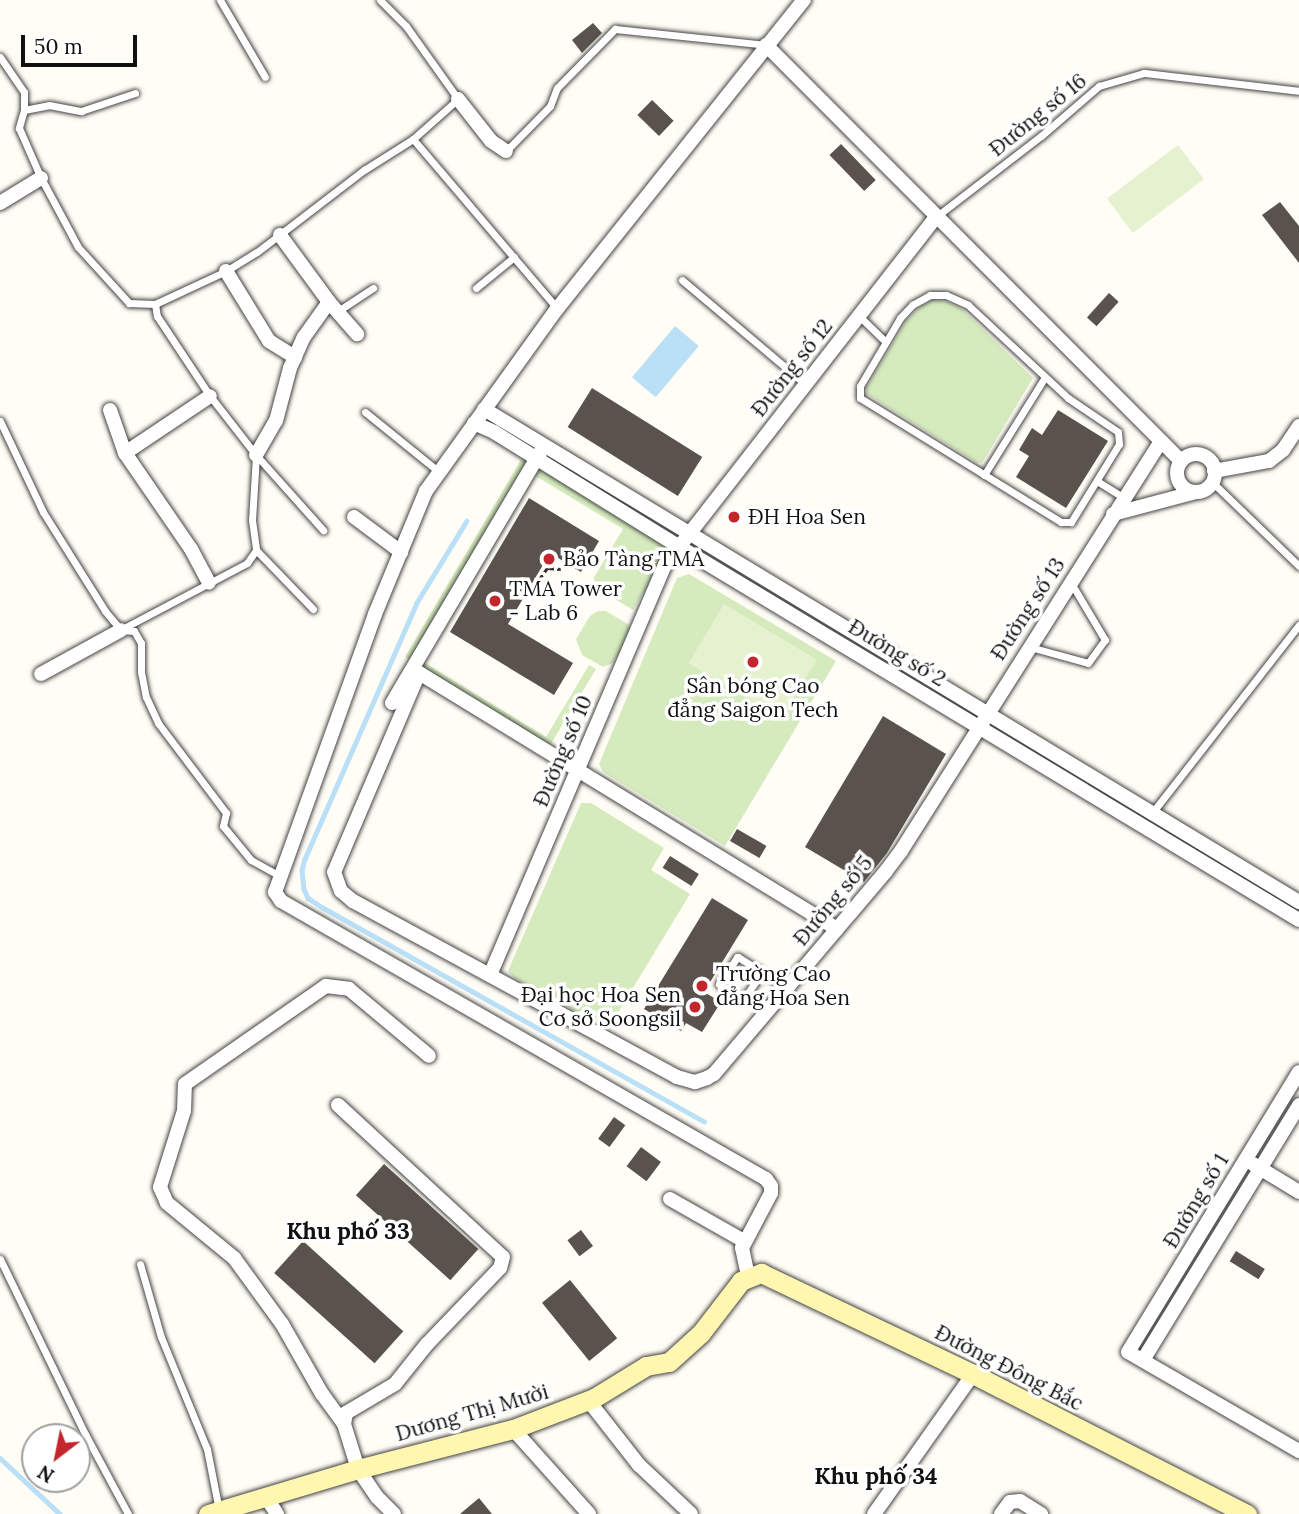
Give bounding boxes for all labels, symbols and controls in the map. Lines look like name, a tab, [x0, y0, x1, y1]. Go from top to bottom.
scale bar	[24, 21, 140, 65]
text: 50 m	[34, 33, 83, 60]
street label: Đường số 16	[984, 68, 1092, 162]
street label: Đường số 12	[746, 314, 838, 422]
place label: ĐH Hoa Sen	[748, 504, 866, 530]
marker: ĐH Hoa Sen	[726, 509, 742, 525]
place label: Bảo Tàng TMA	[563, 546, 704, 572]
marker: Bảo Tàng TMA	[541, 551, 557, 567]
street label: Đường số 13	[986, 553, 1070, 665]
place label: TMA Tower - Lab 6	[509, 576, 622, 626]
marker: TMA Tower - Lab 6	[487, 593, 503, 609]
street label: Đường số 2	[844, 614, 950, 692]
marker: Sân bóng Cao đẳng Saigon Tech	[745, 654, 761, 670]
place label: Sân bóng Cao đẳng Saigon Tech	[667, 673, 839, 723]
street label: Đường số 10	[528, 692, 598, 810]
street label: Đường số 5	[788, 851, 878, 951]
place label: Trường Cao đẳng Hoa Sen	[716, 961, 850, 1011]
marker: Trường Cao đẳng Hoa Sen	[694, 978, 710, 994]
place label: Đại học Hoa Sen Cơ sở Soongsil	[521, 982, 681, 1032]
marker: Đại học Hoa Sen Cơ sở Soongsil	[687, 999, 703, 1015]
street label: Đường số 1	[1158, 1149, 1234, 1253]
district label: Khu phố 33	[286, 1217, 410, 1245]
street label: Đường Đông Bắc	[931, 1320, 1087, 1416]
street label: Dương Thị Mười	[393, 1379, 551, 1447]
north arrow	[21, 1423, 91, 1493]
text: N	[33, 1460, 59, 1488]
district label: Khu phố 34	[814, 1462, 938, 1490]

